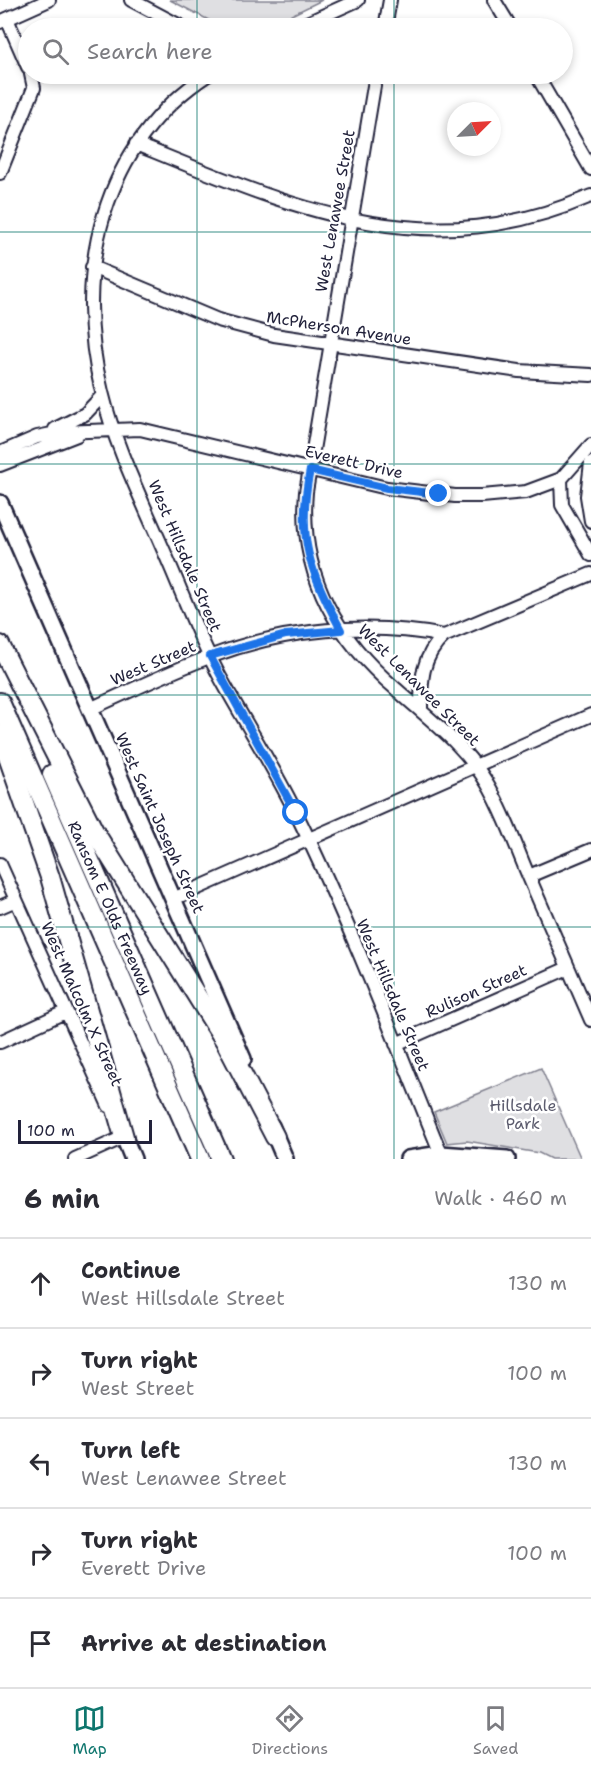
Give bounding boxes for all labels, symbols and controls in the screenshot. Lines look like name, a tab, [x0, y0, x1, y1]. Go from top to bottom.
search box	[18, 18, 573, 84]
icon: search	[39, 35, 72, 68]
text: Search here	[87, 37, 213, 66]
north arrow	[447, 102, 501, 156]
street label: West Lenawee Street	[310, 128, 360, 294]
street label: McPherson Avenue	[265, 306, 413, 350]
street label: Everett Drive	[303, 441, 405, 483]
street label: West Hillsdale Street	[143, 477, 227, 635]
route end	[425, 480, 451, 506]
street label: West Lenawee Street	[353, 619, 485, 751]
street label: West Street	[107, 636, 199, 690]
street label: West Saint Joseph Street	[111, 729, 209, 917]
route start	[282, 799, 308, 825]
street label: Ransom E Olds Freeway	[63, 818, 158, 998]
street label: West Hillsdale Street	[351, 916, 435, 1074]
street label: West Malcolm X Street	[36, 918, 128, 1090]
street label: Rulison Street	[422, 959, 530, 1023]
park label: Hillsdale Park	[490, 1095, 557, 1134]
scale bar	[18, 1117, 152, 1144]
text: 100 m	[27, 1120, 75, 1141]
text: 6 min	[24, 1181, 100, 1216]
text: Walk · 460 m	[434, 1185, 567, 1211]
text: Continue	[81, 1256, 181, 1285]
icon: ahead	[24, 1267, 57, 1300]
text: 130 m	[508, 1270, 567, 1296]
text: West Hillsdale Street	[81, 1285, 285, 1311]
text: Turn right	[81, 1346, 198, 1375]
icon: right	[24, 1357, 57, 1390]
text: 100 m	[507, 1360, 567, 1386]
text: West Street	[81, 1375, 194, 1401]
text: Turn left	[81, 1436, 180, 1465]
icon: left	[24, 1447, 57, 1480]
text: 130 m	[508, 1450, 567, 1476]
text: West Lenawee Street	[81, 1465, 287, 1491]
text: Turn right	[81, 1526, 198, 1555]
icon: right	[24, 1537, 57, 1570]
text: 100 m	[507, 1540, 567, 1566]
text: Everett Drive	[81, 1555, 206, 1581]
icon: arrive	[24, 1627, 57, 1660]
text: Arrive at destination	[81, 1629, 327, 1658]
tab: Map	[73, 1702, 107, 1759]
tab: Directions	[252, 1702, 328, 1759]
tab: Saved	[473, 1702, 519, 1759]

